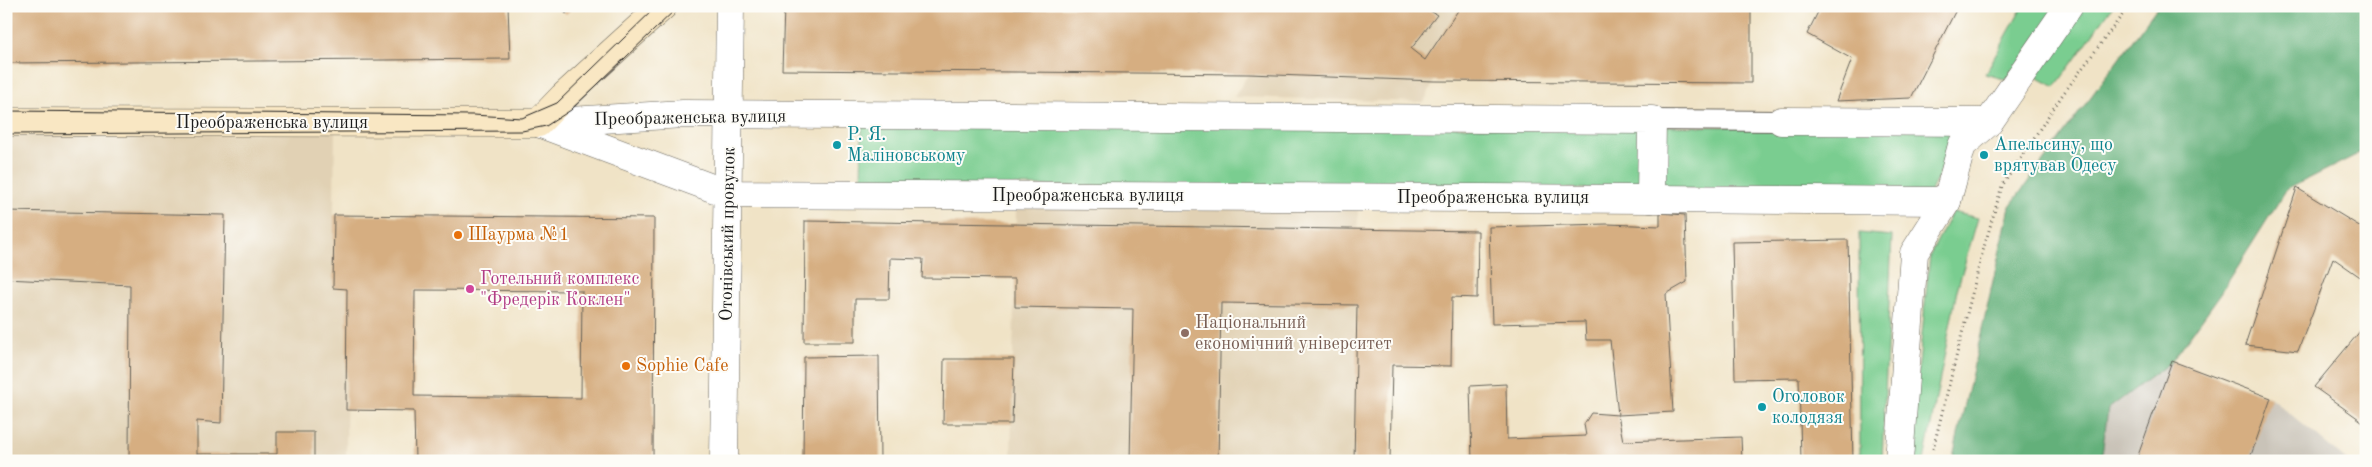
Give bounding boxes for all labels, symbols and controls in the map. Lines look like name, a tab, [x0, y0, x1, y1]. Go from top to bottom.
street label: Преображенська вулиця	[594, 107, 786, 129]
street label: Преображенська вулиця	[176, 114, 368, 132]
place label: Р. Я. Маліновському	[847, 126, 966, 165]
place label: Апельсину, що врятував Одесу	[1994, 136, 2117, 175]
marker: Р. Я. Маліновському	[831, 139, 843, 151]
street label: Отонівський провулок	[717, 147, 739, 321]
marker: Апельсину, що врятував Одесу	[1978, 149, 1990, 161]
street label: Преображенська вулиця	[992, 187, 1184, 205]
street label: Преображенська вулиця	[1397, 189, 1589, 207]
place label: Шаурма №1	[468, 226, 570, 244]
marker: Шаурма №1	[452, 229, 464, 241]
place label: Готельний комплекс "Фредерік Коклен"	[480, 270, 639, 309]
marker: Готельний комплекс "Фредерік Коклен"	[464, 283, 476, 295]
place label: Національний економічний університет	[1195, 314, 1392, 353]
marker: Національний економічний університет	[1179, 327, 1191, 339]
place label: Sophie Cafe	[636, 357, 729, 375]
marker: Sophie Cafe	[620, 360, 632, 372]
place label: Оголовок колодязя	[1772, 388, 1845, 427]
marker: Оголовок колодязя	[1756, 401, 1768, 413]

